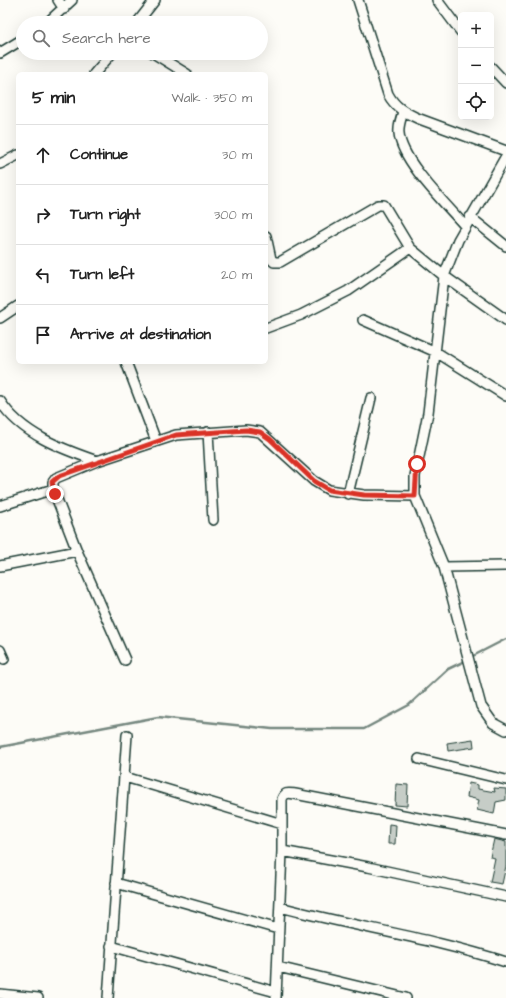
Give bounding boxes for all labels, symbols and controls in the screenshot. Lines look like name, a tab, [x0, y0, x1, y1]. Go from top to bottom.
map controls	[458, 12, 494, 120]
button: +	[458, 12, 494, 48]
search box	[16, 16, 268, 60]
icon: search	[30, 27, 52, 49]
text: Search here	[62, 28, 151, 49]
button: −	[458, 48, 494, 84]
button: locate	[458, 84, 494, 120]
text: 5 min	[32, 86, 75, 110]
text: Walk · 350 m	[172, 89, 252, 107]
icon: ahead	[32, 144, 54, 166]
text: Continue	[70, 144, 128, 165]
text: 30 m	[222, 146, 252, 164]
icon: right	[32, 204, 54, 226]
text: Turn right	[70, 204, 141, 225]
text: 300 m	[214, 206, 252, 224]
icon: left	[32, 264, 54, 286]
text: Turn left	[70, 264, 134, 285]
text: 20 m	[221, 266, 252, 284]
icon: arrive	[32, 324, 54, 346]
text: Arrive at destination	[70, 324, 211, 345]
route start	[408, 455, 426, 473]
route end	[46, 485, 64, 503]

